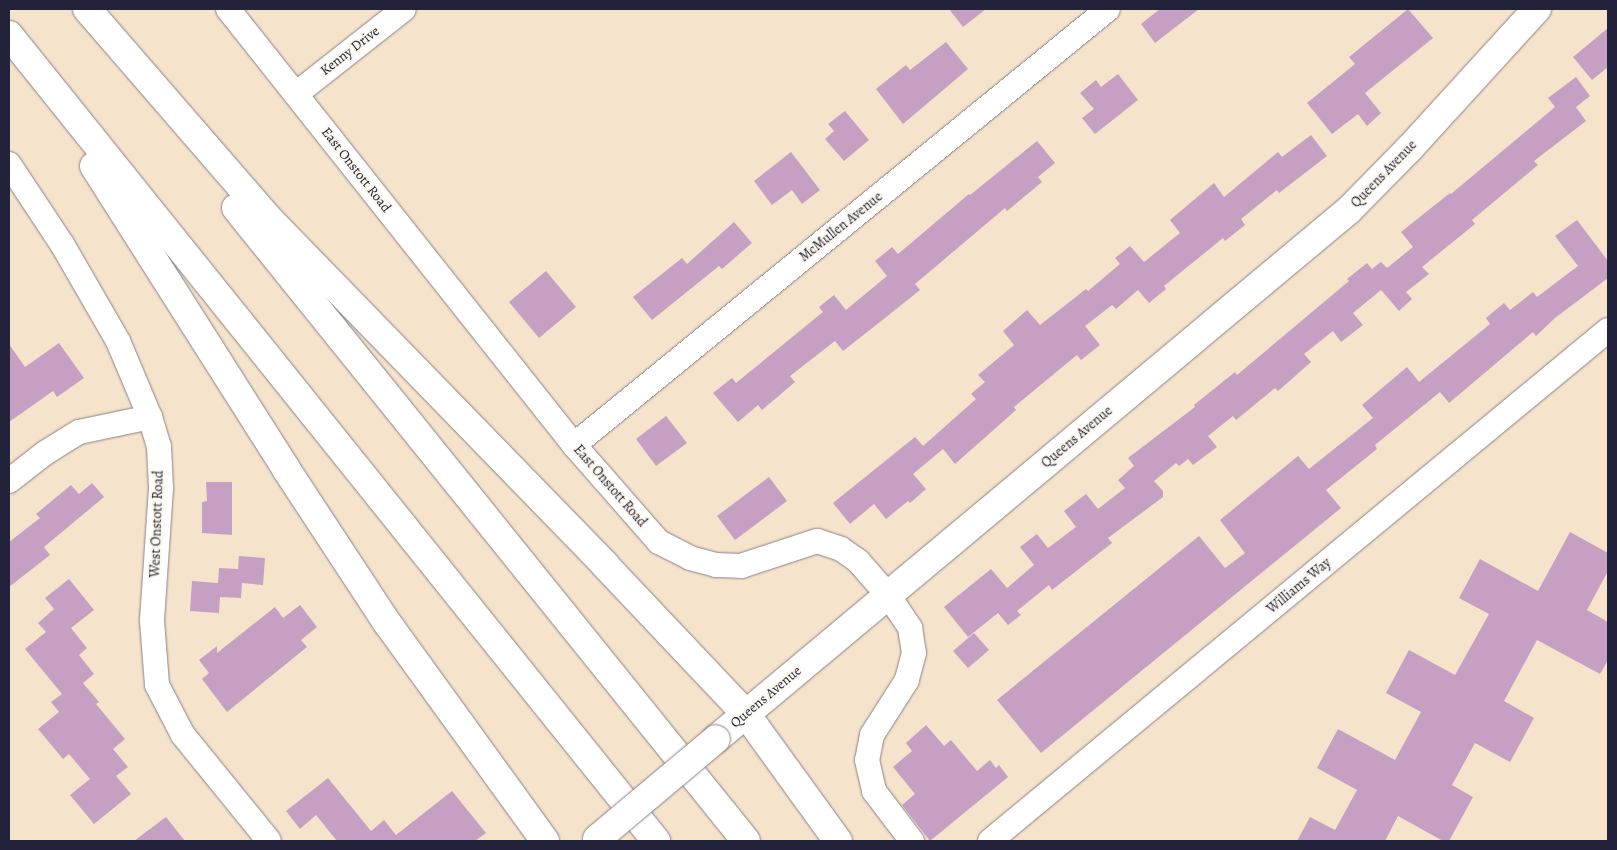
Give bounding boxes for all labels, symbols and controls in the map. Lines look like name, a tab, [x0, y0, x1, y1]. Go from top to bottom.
street label: Kenny Drive	[317, 23, 383, 79]
street label: East Onstott Road	[318, 124, 394, 216]
street label: Queens Avenue	[1348, 137, 1420, 211]
street label: McMullen Avenue	[796, 188, 886, 266]
street label: Queens Avenue	[1038, 402, 1116, 472]
street label: East Onstott Road	[570, 442, 650, 530]
street label: West Onstott Road	[147, 470, 167, 578]
street label: Williams Way	[1264, 554, 1334, 618]
street label: Queens Avenue	[727, 662, 805, 732]

